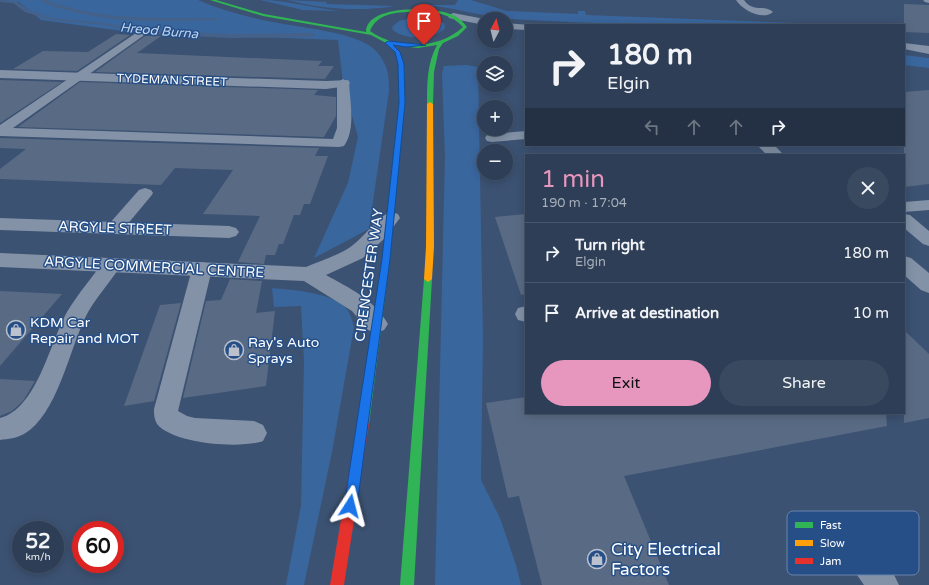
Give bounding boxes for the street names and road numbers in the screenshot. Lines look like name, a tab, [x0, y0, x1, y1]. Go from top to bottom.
street label: TYDEMAN STREET	[116, 71, 228, 89]
street label: CIRENCESTER WAY	[351, 207, 387, 343]
street label: ARGYLE STREET	[58, 218, 173, 238]
street label: ARGYLE COMMERCIAL CENTRE	[43, 253, 265, 281]

